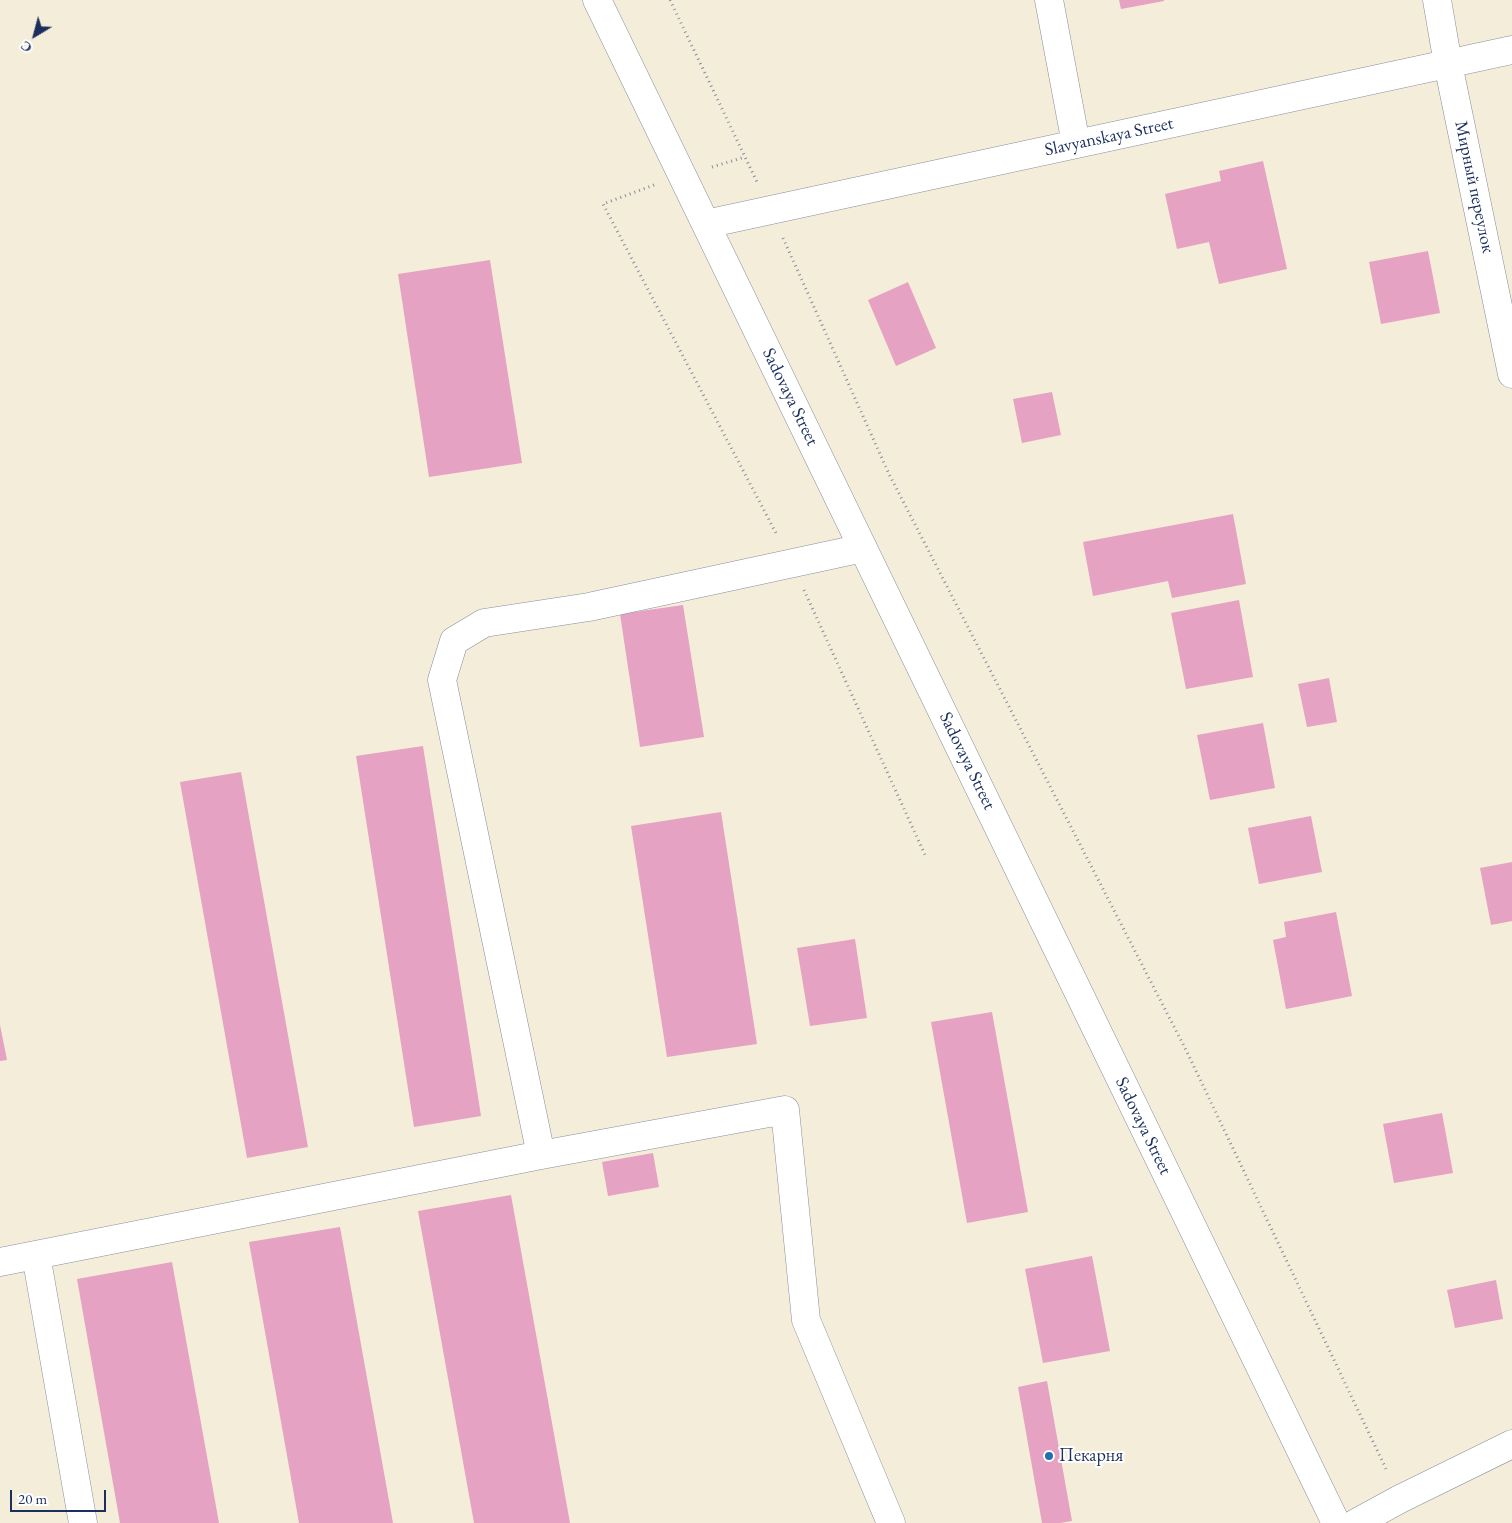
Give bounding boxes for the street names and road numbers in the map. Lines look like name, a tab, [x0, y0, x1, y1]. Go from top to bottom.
street label: Slavyanskaya Street	[1043, 113, 1175, 161]
street label: Мирный переулок	[1449, 119, 1499, 255]
street label: Sadovaya Street	[757, 345, 823, 449]
street label: Sadovaya Street	[934, 709, 1000, 813]
street label: Sadovaya Street	[1110, 1074, 1176, 1178]

